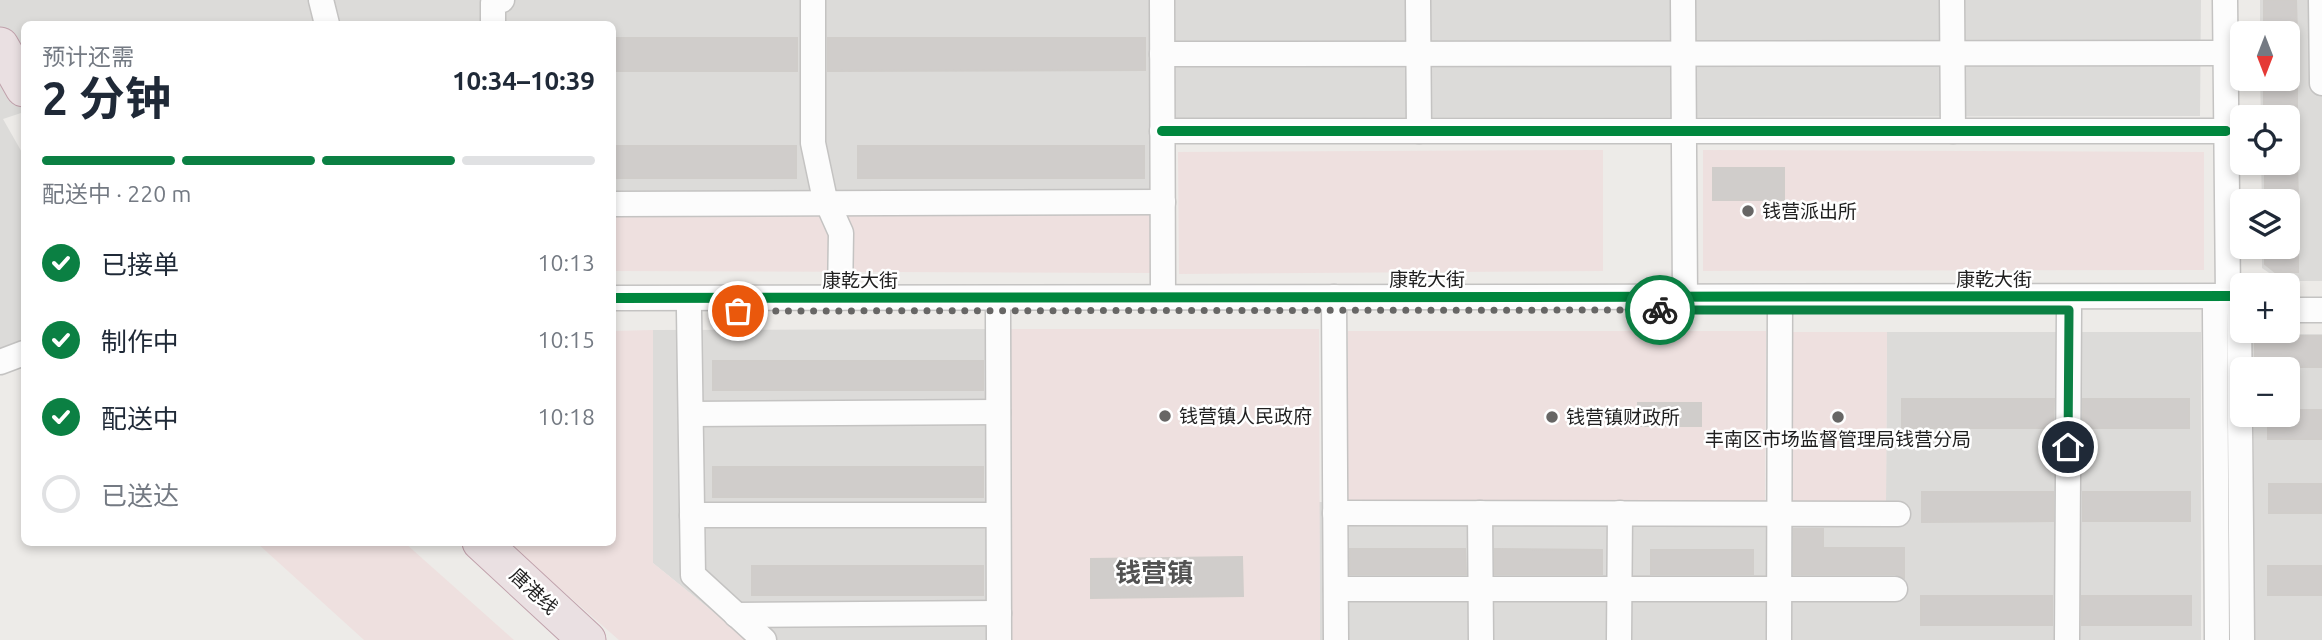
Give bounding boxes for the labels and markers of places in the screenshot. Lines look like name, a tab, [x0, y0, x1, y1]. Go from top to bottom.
place label: 钱营派出所	[1762, 200, 1857, 222]
marker: 钱营派出所	[1740, 203, 1756, 219]
pin	[708, 281, 768, 341]
place label: 钱营镇人民政府	[1179, 405, 1312, 427]
place label: 钱营镇财政所	[1566, 406, 1680, 428]
marker: 钱营镇人民政府	[1157, 408, 1173, 424]
marker: 钱营镇财政所	[1544, 409, 1560, 425]
marker: 丰南区市场监督管理局钱营分局	[1830, 409, 1846, 425]
pin	[2038, 417, 2098, 477]
place label: 丰南区市场监督管理局钱营分局	[1705, 428, 1971, 450]

